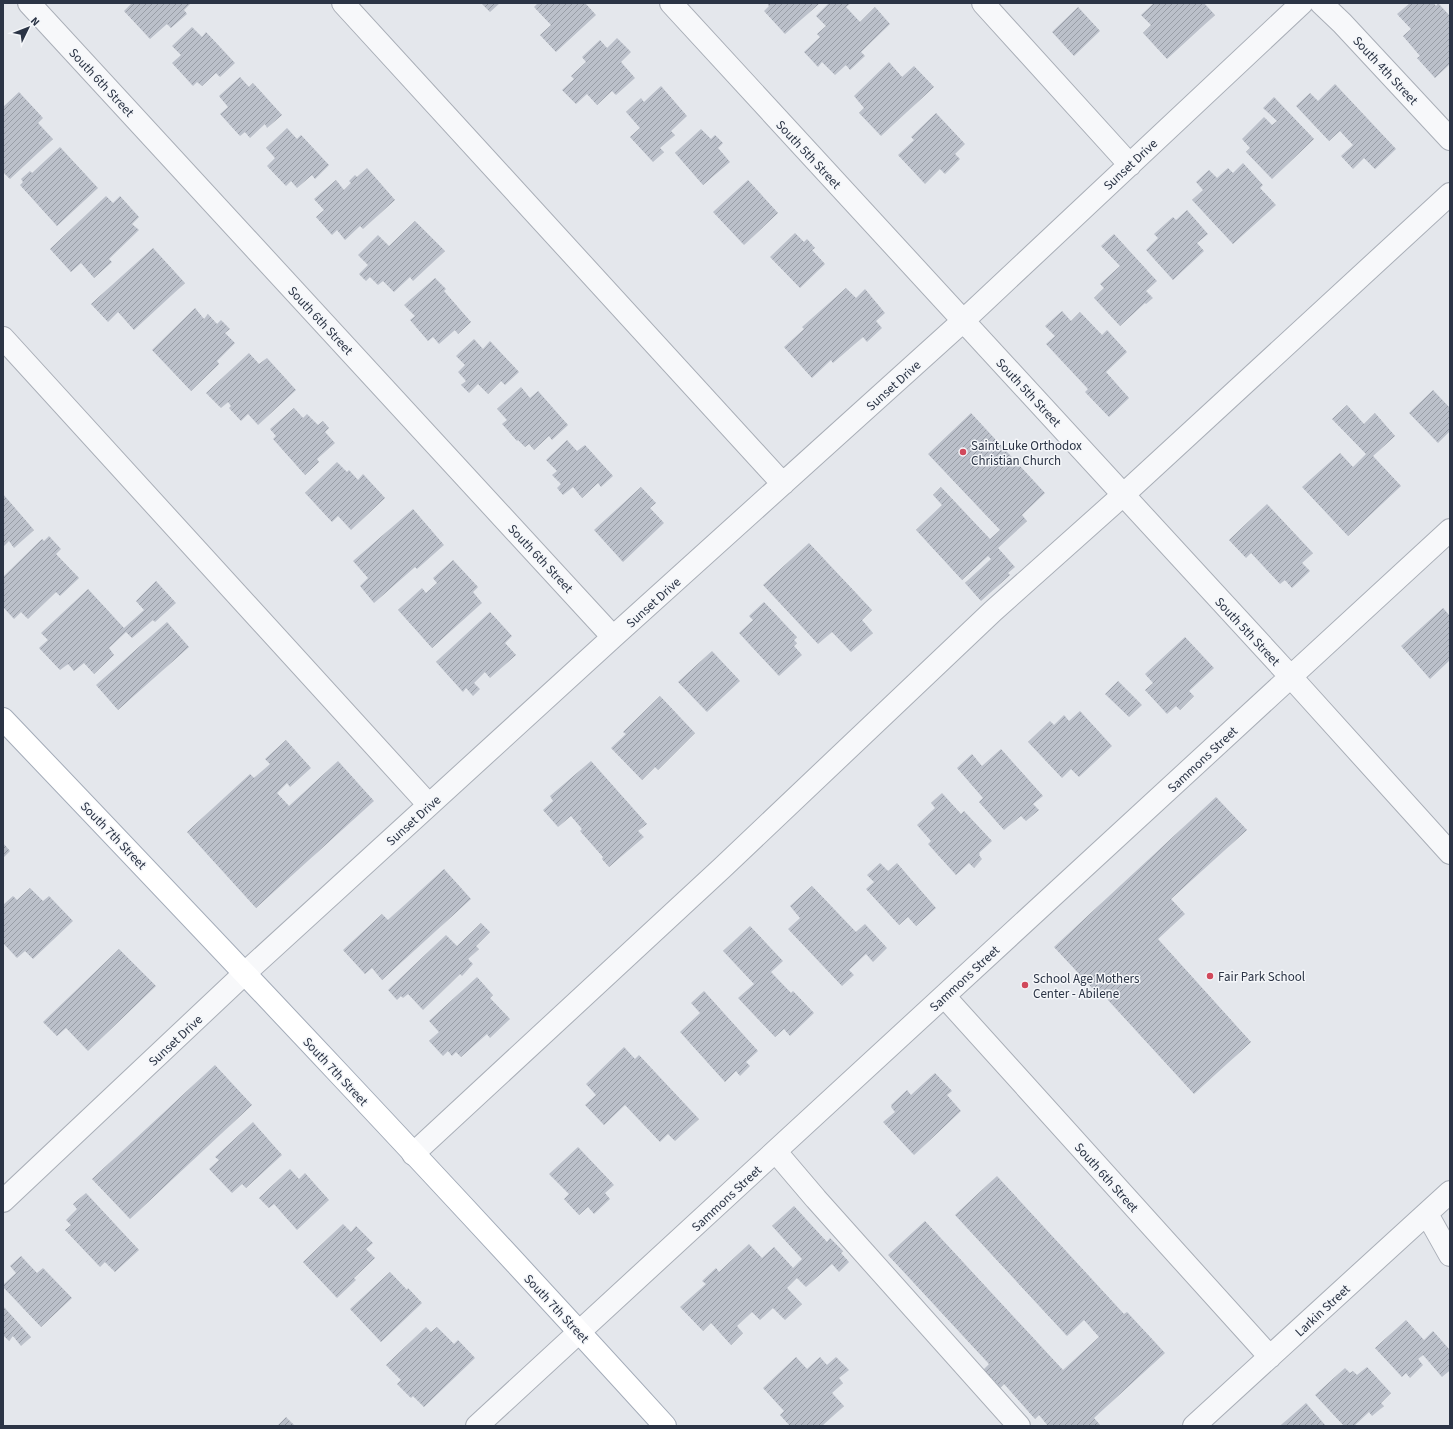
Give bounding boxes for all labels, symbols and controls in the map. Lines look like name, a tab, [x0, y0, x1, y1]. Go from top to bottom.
north arrow	[8, 8, 48, 48]
text: N	[27, 14, 43, 29]
street label: South 4th Street	[1349, 32, 1422, 110]
street label: South 6th Street	[65, 44, 138, 122]
street label: South 5th Street	[772, 116, 845, 194]
street label: Sunset Drive	[1100, 135, 1162, 195]
street label: South 6th Street	[284, 282, 357, 360]
street label: South 5th Street	[992, 354, 1065, 432]
street label: Sunset Drive	[862, 356, 925, 415]
place label: Saint Luke Orthodox Christian Church	[971, 437, 1082, 470]
marker: Saint Luke Orthodox Christian Church	[958, 447, 968, 457]
street label: South 6th Street	[504, 520, 577, 598]
street label: Sunset Drive	[622, 573, 685, 632]
street label: South 5th Street	[1211, 593, 1284, 671]
street label: Sammons Street	[1164, 722, 1242, 797]
street label: Sunset Drive	[382, 791, 445, 850]
street label: South 7th Street	[76, 798, 151, 874]
street label: Sammons Street	[926, 941, 1004, 1016]
place label: Fair Park School	[1218, 968, 1305, 986]
place label: School Age Mothers Center - Abilene	[1033, 970, 1140, 1003]
marker: Fair Park School	[1205, 971, 1215, 981]
marker: School Age Mothers Center - Abilene	[1020, 980, 1030, 990]
street label: Sunset Drive	[145, 1011, 207, 1071]
street label: South 7th Street	[299, 1033, 372, 1111]
street label: South 6th Street	[1070, 1139, 1143, 1217]
street label: Sammons Street	[688, 1161, 766, 1236]
street label: South 7th Street	[520, 1270, 593, 1348]
street label: Larkin Street	[1291, 1280, 1355, 1341]

